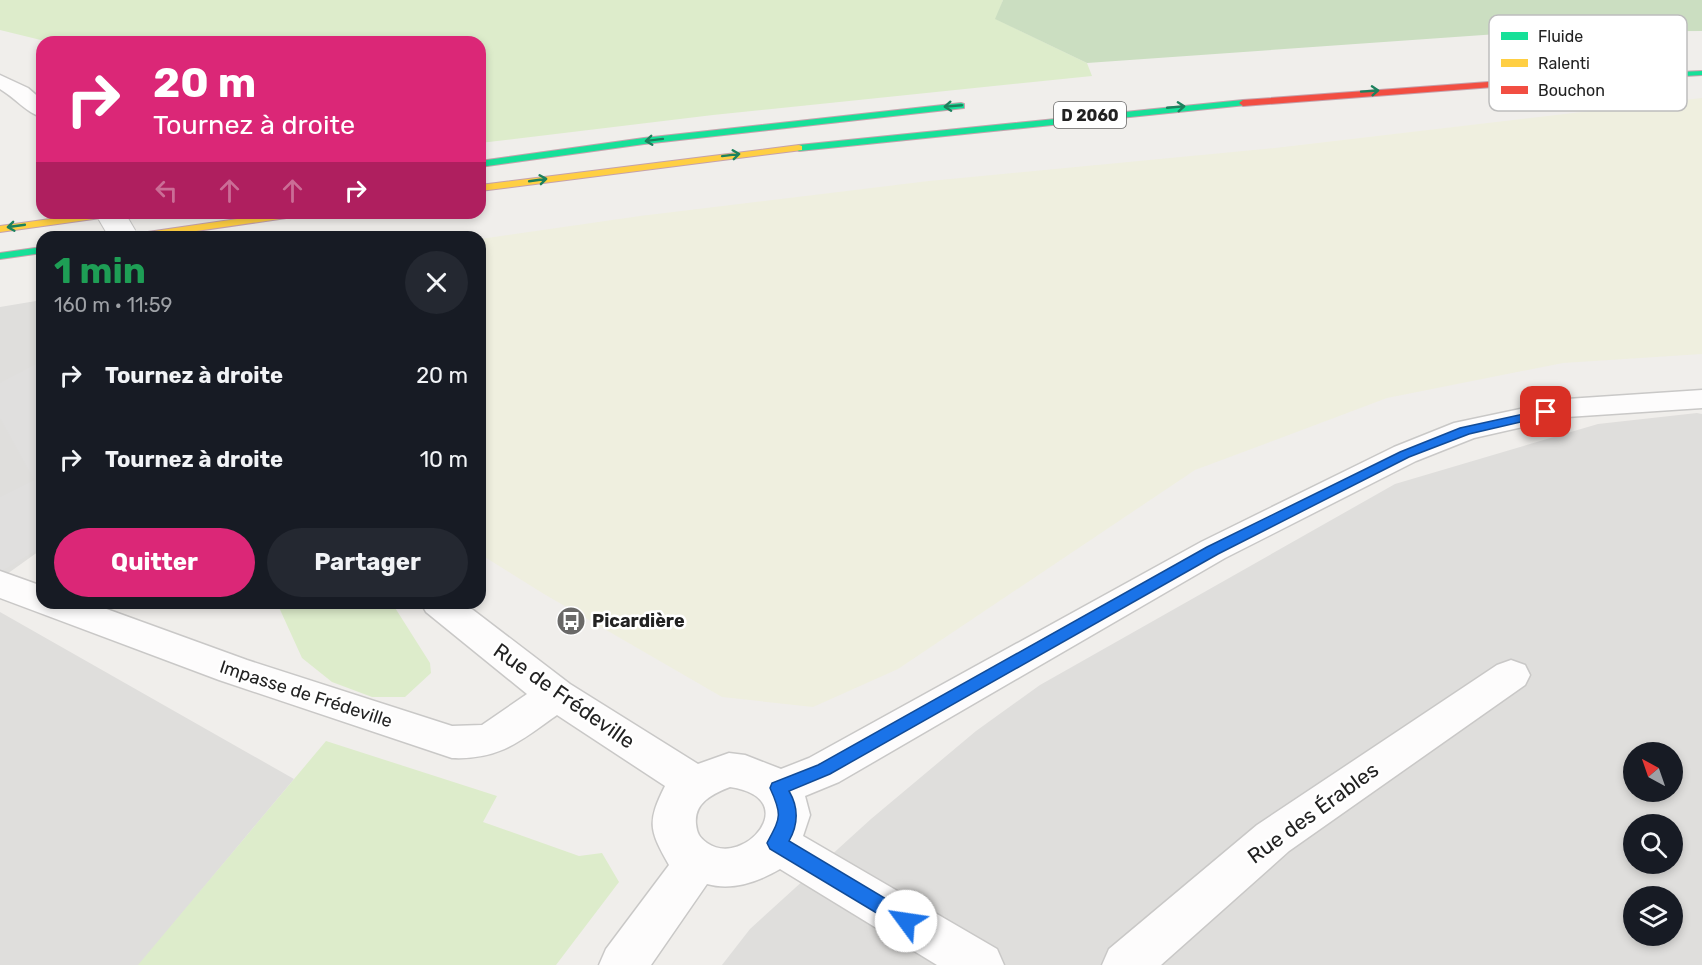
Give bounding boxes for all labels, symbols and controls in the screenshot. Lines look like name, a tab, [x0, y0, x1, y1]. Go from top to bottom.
legend	[1489, 15, 1687, 111]
text: Fluide	[1538, 27, 1583, 46]
text: Ralenti	[1538, 54, 1590, 73]
text: 20 m	[153, 58, 256, 108]
icon: right	[54, 60, 132, 138]
text: Bouchon	[1538, 81, 1605, 100]
one-way arrow	[1360, 85, 1380, 96]
one-way arrow	[943, 101, 963, 112]
one-way arrow	[1165, 101, 1185, 112]
road number: D 2060	[1054, 102, 1126, 128]
text: Tournez à droite	[153, 109, 355, 141]
one-way arrow	[645, 135, 665, 146]
one-way arrow	[721, 149, 741, 160]
icon: left	[150, 174, 183, 207]
icon: ahead	[213, 174, 246, 207]
icon: ahead	[276, 174, 309, 207]
icon: right	[339, 174, 372, 207]
one-way arrow	[528, 175, 547, 186]
one-way arrow	[7, 221, 27, 232]
text: 1 min	[54, 249, 146, 292]
button: close	[405, 251, 468, 314]
text: 160 m · 11:59	[54, 293, 172, 317]
icon: right	[54, 359, 87, 392]
text: Tournez à droite	[105, 362, 283, 389]
text: 20 m	[416, 362, 468, 389]
pin	[1520, 386, 1571, 437]
icon: arrive	[1529, 395, 1562, 428]
icon: right	[54, 443, 87, 476]
text: Tournez à droite	[105, 446, 283, 473]
text: 10 m	[420, 446, 468, 473]
button: Quitter	[54, 528, 255, 597]
button: Partager	[267, 528, 468, 597]
bus stop icon: Picardière	[555, 605, 587, 637]
place label: Picardière	[592, 610, 685, 632]
street label: Rue de Frédeville	[489, 638, 640, 754]
street label: Impasse de Frédeville	[217, 656, 395, 732]
north arrow	[1623, 742, 1683, 802]
map controls	[1623, 742, 1683, 946]
street label: Rue des Érables	[1242, 757, 1383, 868]
button: search	[1623, 814, 1683, 874]
button: layers	[1623, 886, 1683, 946]
position arrow	[874, 889, 938, 953]

